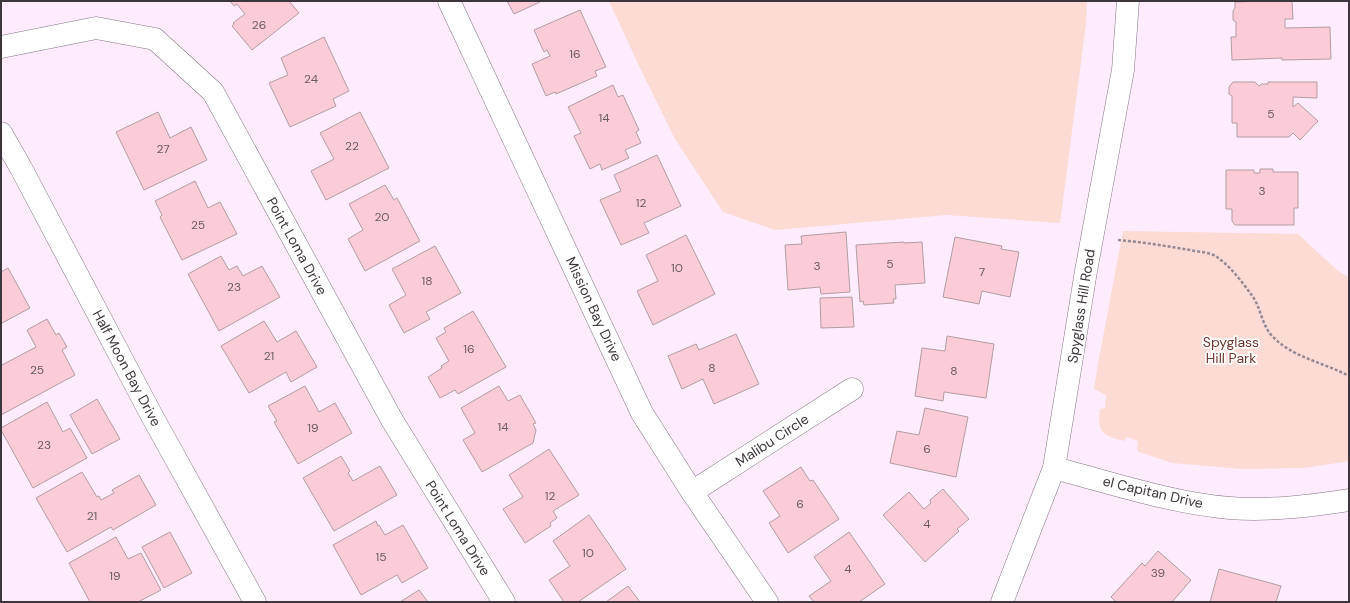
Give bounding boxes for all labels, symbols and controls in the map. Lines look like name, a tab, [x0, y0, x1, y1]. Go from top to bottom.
house number: 26	[252, 17, 266, 33]
house number: 16	[569, 46, 581, 62]
house number: 24	[304, 71, 318, 87]
house number: 5	[1267, 106, 1275, 122]
house number: 14	[598, 110, 610, 126]
house number: 22	[345, 138, 359, 154]
house number: 27	[156, 141, 170, 157]
house number: 3	[1258, 183, 1266, 199]
street label: Point Loma Drive	[263, 194, 331, 298]
house number: 12	[636, 195, 646, 211]
house number: 20	[374, 209, 390, 225]
house number: 25	[191, 217, 205, 233]
street label: Spyglass Hill Road	[1063, 248, 1099, 364]
street label: Mission Bay Drive	[562, 254, 626, 364]
house number: 5	[886, 256, 894, 272]
house number: 3	[813, 258, 821, 274]
house number: 10	[671, 260, 683, 276]
house number: 7	[979, 264, 985, 280]
house number: 18	[421, 273, 433, 289]
house number: 23	[227, 279, 241, 295]
street label: Half Moon Bay Drive	[89, 307, 165, 429]
park label: Spyglass Hill Park	[1203, 333, 1259, 367]
house number: 16	[463, 341, 475, 357]
house number: 21	[264, 348, 274, 364]
house number: 8	[708, 360, 716, 376]
house number: 25	[30, 362, 44, 378]
house number: 8	[950, 363, 958, 379]
street label: Malibu Circle	[732, 410, 812, 470]
house number: 14	[497, 419, 509, 435]
house number: 19	[307, 420, 319, 436]
house number: 23	[37, 437, 51, 453]
house number: 6	[923, 441, 931, 457]
street label: el Capitan Drive	[1101, 472, 1205, 512]
street label: Point Loma Drive	[421, 477, 495, 579]
house number: 12	[545, 488, 555, 504]
house number: 6	[796, 496, 804, 512]
house number: 21	[87, 508, 97, 524]
house number: 4	[923, 516, 931, 532]
house number: 10	[582, 545, 594, 561]
house number: 15	[375, 549, 387, 565]
house number: 4	[844, 561, 852, 577]
house number: 39	[1151, 565, 1165, 581]
house number: 19	[109, 568, 121, 584]

